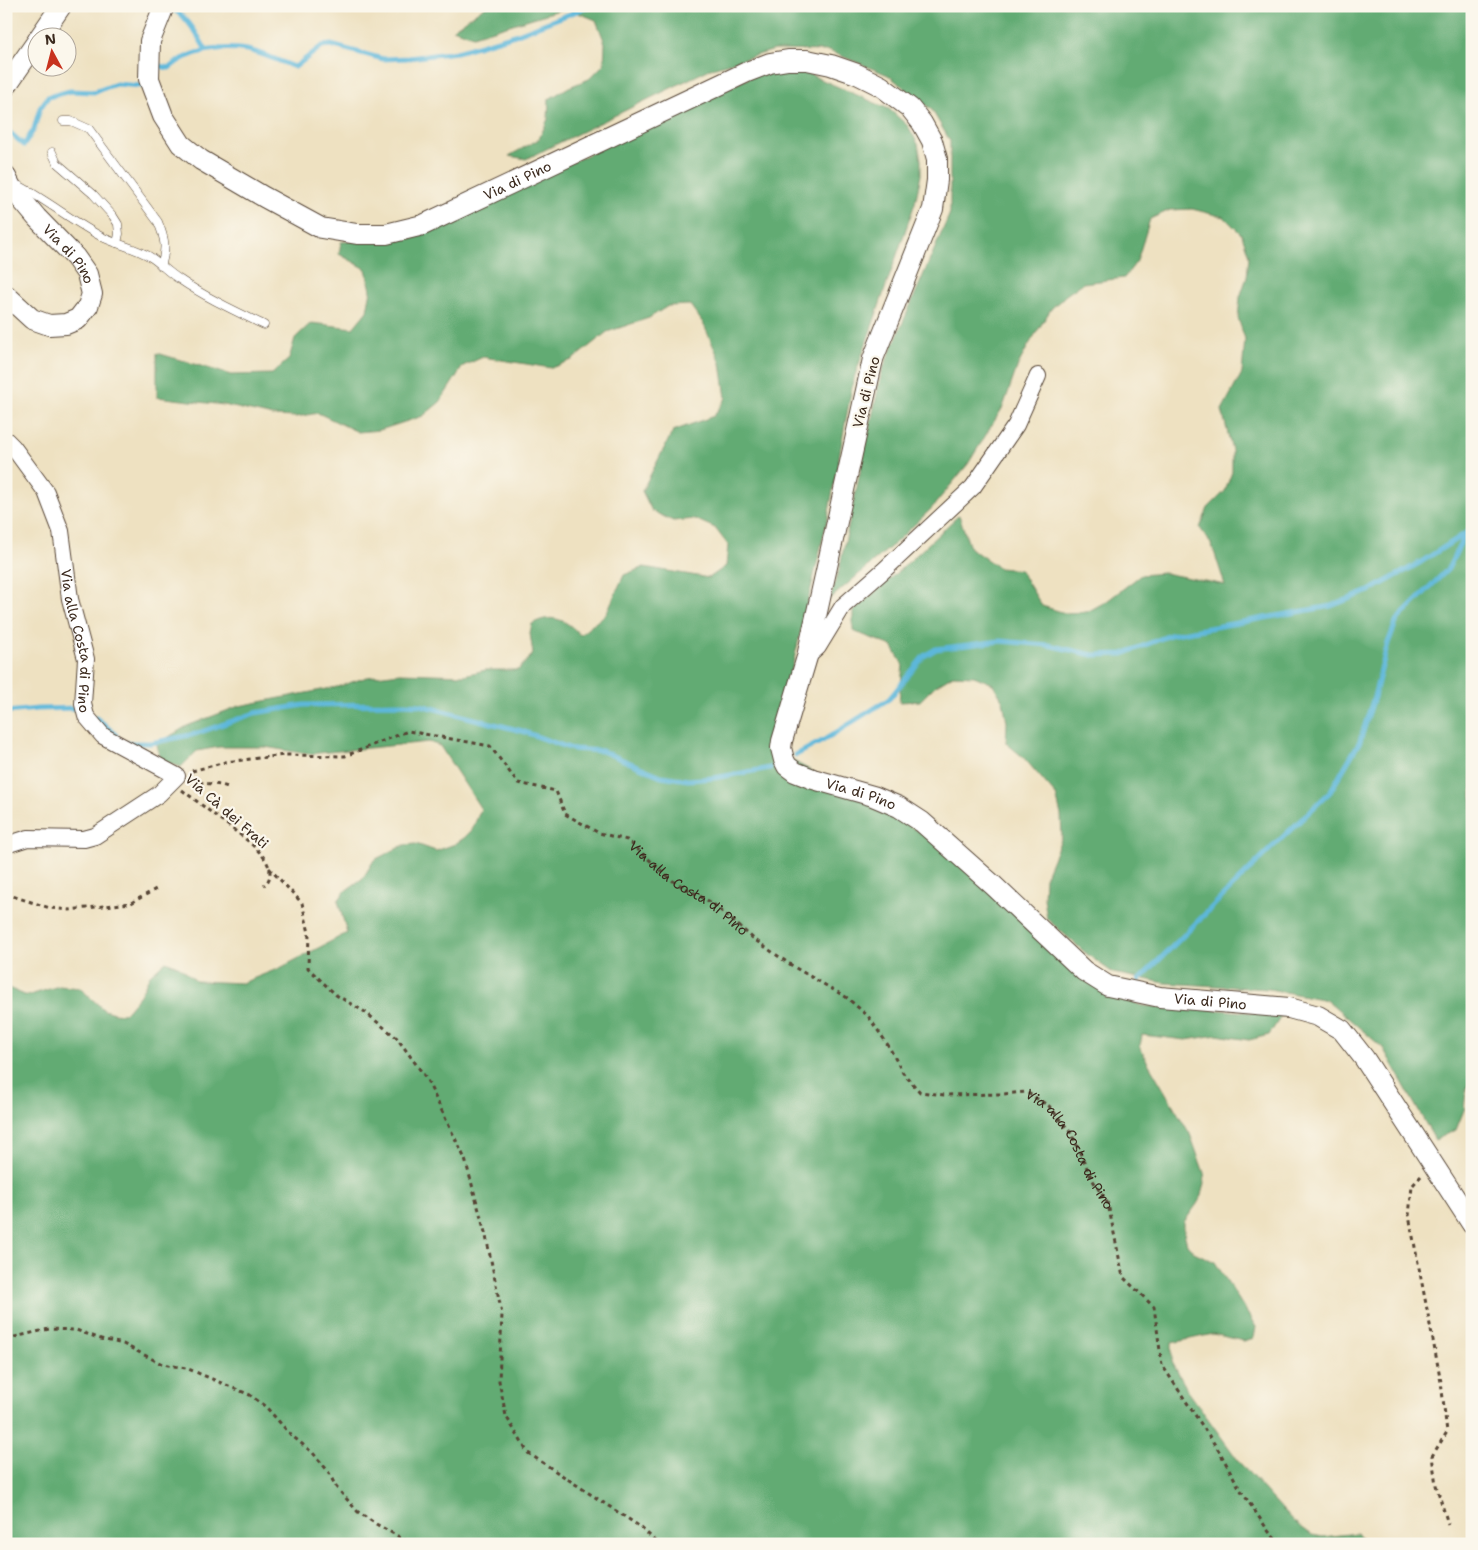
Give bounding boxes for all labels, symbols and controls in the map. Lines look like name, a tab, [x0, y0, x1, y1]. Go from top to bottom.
north arrow	[28, 28, 78, 78]
text: N	[44, 29, 57, 49]
street label: Via di Pino	[480, 157, 554, 204]
street label: Via di Pino	[39, 220, 98, 286]
street label: Via di Pino	[848, 354, 884, 430]
street label: Via alla Costa di Pino	[57, 568, 95, 715]
street label: Via Cà dei Frati	[181, 770, 273, 852]
street label: Via di Pino	[824, 774, 899, 814]
street label: Via alla Costa di Pino	[625, 837, 752, 939]
street label: Via di Pino	[1173, 989, 1248, 1013]
street label: Via alla Costa di Pino	[1022, 1085, 1118, 1211]

